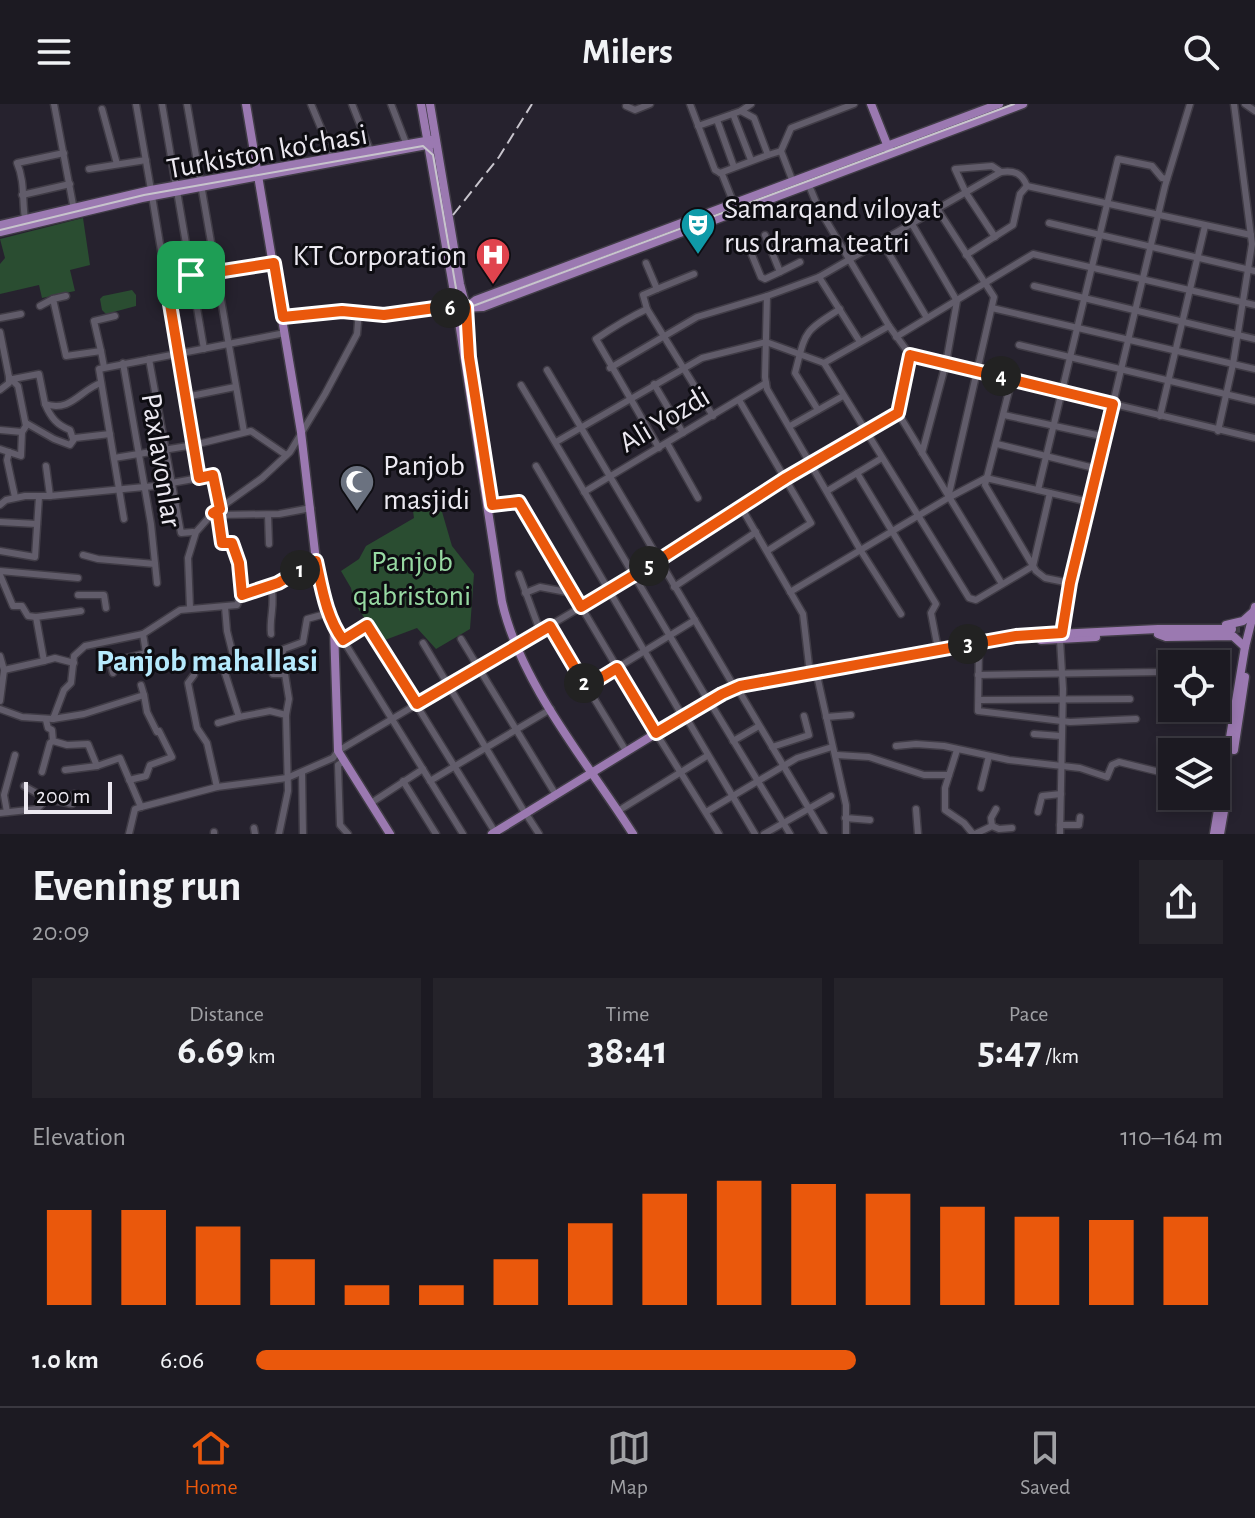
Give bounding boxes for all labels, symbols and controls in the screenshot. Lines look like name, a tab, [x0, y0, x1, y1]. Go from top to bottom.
icon: menu	[32, 30, 76, 74]
icon: search	[1179, 30, 1223, 74]
text: Milers	[582, 34, 673, 70]
street label: Turkiston ko'chasi	[165, 120, 370, 184]
place label: Samarqand viloyat rus drama teatri	[724, 194, 941, 258]
theatre icon: Samarqand viloyat rus drama teatri	[679, 206, 717, 256]
hospital icon: KT Corporation	[474, 236, 512, 286]
pin	[157, 241, 225, 309]
place label: KT Corporation	[293, 241, 467, 271]
icon: arrive	[169, 253, 213, 297]
pin: 6	[430, 288, 470, 328]
text: 6	[445, 297, 455, 319]
pin: 4	[981, 356, 1021, 396]
text: 4	[995, 365, 1007, 387]
street label: Ali Yozdi	[614, 381, 715, 458]
street label: Paxlavonlar	[136, 391, 186, 530]
place label: Panjob masjidi	[383, 451, 470, 515]
mosque icon: Panjob masjidi	[338, 463, 376, 513]
pin: 5	[629, 546, 669, 586]
park label: Panjob qabristoni	[353, 547, 471, 611]
pin: 1	[280, 550, 320, 590]
text: 5	[644, 555, 654, 577]
text: 1	[296, 559, 304, 581]
pin: 3	[948, 624, 988, 664]
text: 3	[963, 633, 973, 655]
district label: Panjob mahallasi	[96, 645, 318, 677]
map controls	[1158, 650, 1230, 810]
button: locate	[1158, 650, 1230, 722]
pin: 2	[564, 663, 604, 703]
text: 2	[579, 672, 589, 694]
button: layers	[1158, 738, 1230, 810]
scale bar	[24, 778, 112, 814]
text: 200 m	[36, 785, 90, 807]
button: share	[1139, 860, 1223, 944]
text: Evening run	[32, 865, 241, 909]
text: 20:09	[32, 919, 89, 945]
text: Distance	[189, 1003, 264, 1025]
text: Time	[606, 1003, 649, 1025]
text: Pace	[1009, 1003, 1048, 1025]
text: 6.69	[177, 1031, 244, 1071]
text: 38:41	[587, 1031, 668, 1071]
text: 5:47	[978, 1031, 1042, 1071]
text: km	[244, 1045, 276, 1067]
text: /km	[1042, 1045, 1079, 1067]
text: Elevation	[32, 1124, 126, 1150]
text: 110–164 m	[1120, 1124, 1223, 1150]
text: 1.0 km	[32, 1347, 99, 1373]
text: 6:06	[160, 1347, 204, 1373]
tab: Home	[185, 1426, 238, 1500]
tab: Map	[607, 1426, 651, 1500]
tab: Saved	[1020, 1426, 1070, 1500]

